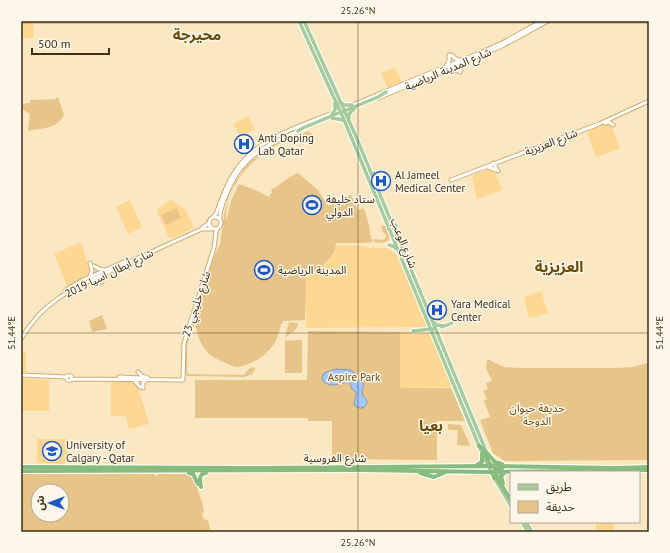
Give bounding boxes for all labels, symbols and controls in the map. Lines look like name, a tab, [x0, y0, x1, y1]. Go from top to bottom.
text: 25.26°N	[341, 4, 375, 17]
district label: محيرجة	[173, 25, 221, 44]
scale bar	[32, 30, 109, 56]
text: 500 m	[38, 36, 71, 51]
street label: شارع المدينة الرياضية	[403, 44, 494, 94]
street label: شارع العزيزية	[523, 125, 580, 159]
place label: Anti Doping Lab Qatar	[258, 131, 314, 158]
hospital icon: Anti Doping Lab Qatar	[233, 133, 255, 155]
place label: Al Jameel Medical Center	[395, 168, 465, 195]
hospital icon: Al Jameel Medical Center	[370, 170, 392, 192]
place label: ستاد خليفة الدولي	[326, 192, 375, 222]
sports icon: ستاد خليفة الدولي	[301, 194, 323, 216]
street label: شارع الوعب	[387, 216, 420, 271]
street label: شارع أبطال اسيا 2019	[62, 245, 156, 301]
district label: العزيزية	[535, 257, 583, 276]
sports icon: المدينة الرياضية	[253, 259, 275, 281]
place label: المدينة الرياضية	[278, 263, 346, 277]
street label: شارع خليجي 23	[179, 269, 216, 339]
place label: Yara Medical Center	[451, 297, 512, 324]
hospital icon: Yara Medical Center	[426, 299, 448, 321]
text: 51.44°E	[5, 316, 18, 350]
text: 51.44°E	[653, 316, 666, 350]
park label: Aspire Park	[328, 370, 381, 384]
park label: حديقة حيوان الدوحة	[509, 401, 565, 428]
district label: بعيا	[419, 416, 443, 435]
place label: University of Calgary - Qatar	[66, 438, 135, 465]
school or university icon: University of Calgary - Qatar	[41, 440, 63, 462]
street label: شارع الفروسية	[304, 451, 367, 466]
legend	[510, 471, 640, 523]
text: طريق	[546, 479, 572, 495]
north arrow	[30, 483, 70, 523]
text: ش	[33, 495, 47, 511]
text: حديقة	[546, 499, 575, 514]
text: 25.26°N	[341, 536, 375, 549]

